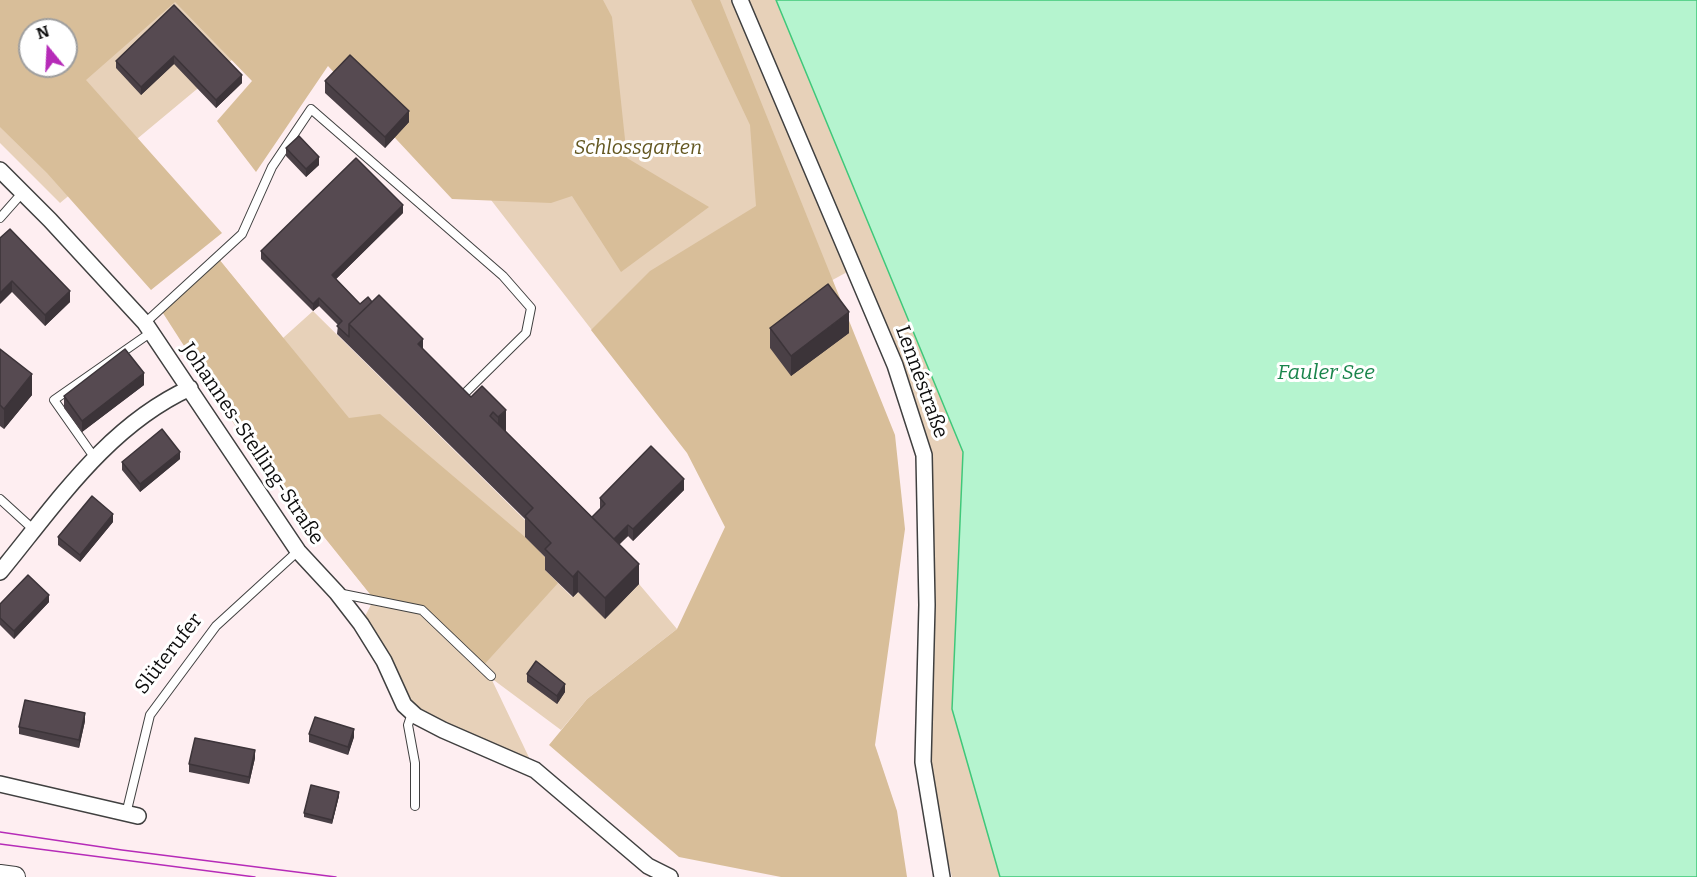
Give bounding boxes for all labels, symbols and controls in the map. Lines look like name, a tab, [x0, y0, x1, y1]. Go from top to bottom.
north arrow	[18, 18, 78, 78]
text: N	[34, 21, 52, 43]
park label: Schlossgarten	[574, 136, 702, 160]
street label: Lennéstraße	[890, 323, 952, 441]
street label: Johannes-Stelling-Straße	[175, 339, 329, 549]
water label: Fauler See	[1277, 360, 1375, 386]
street label: Slüterufer	[130, 609, 208, 699]

